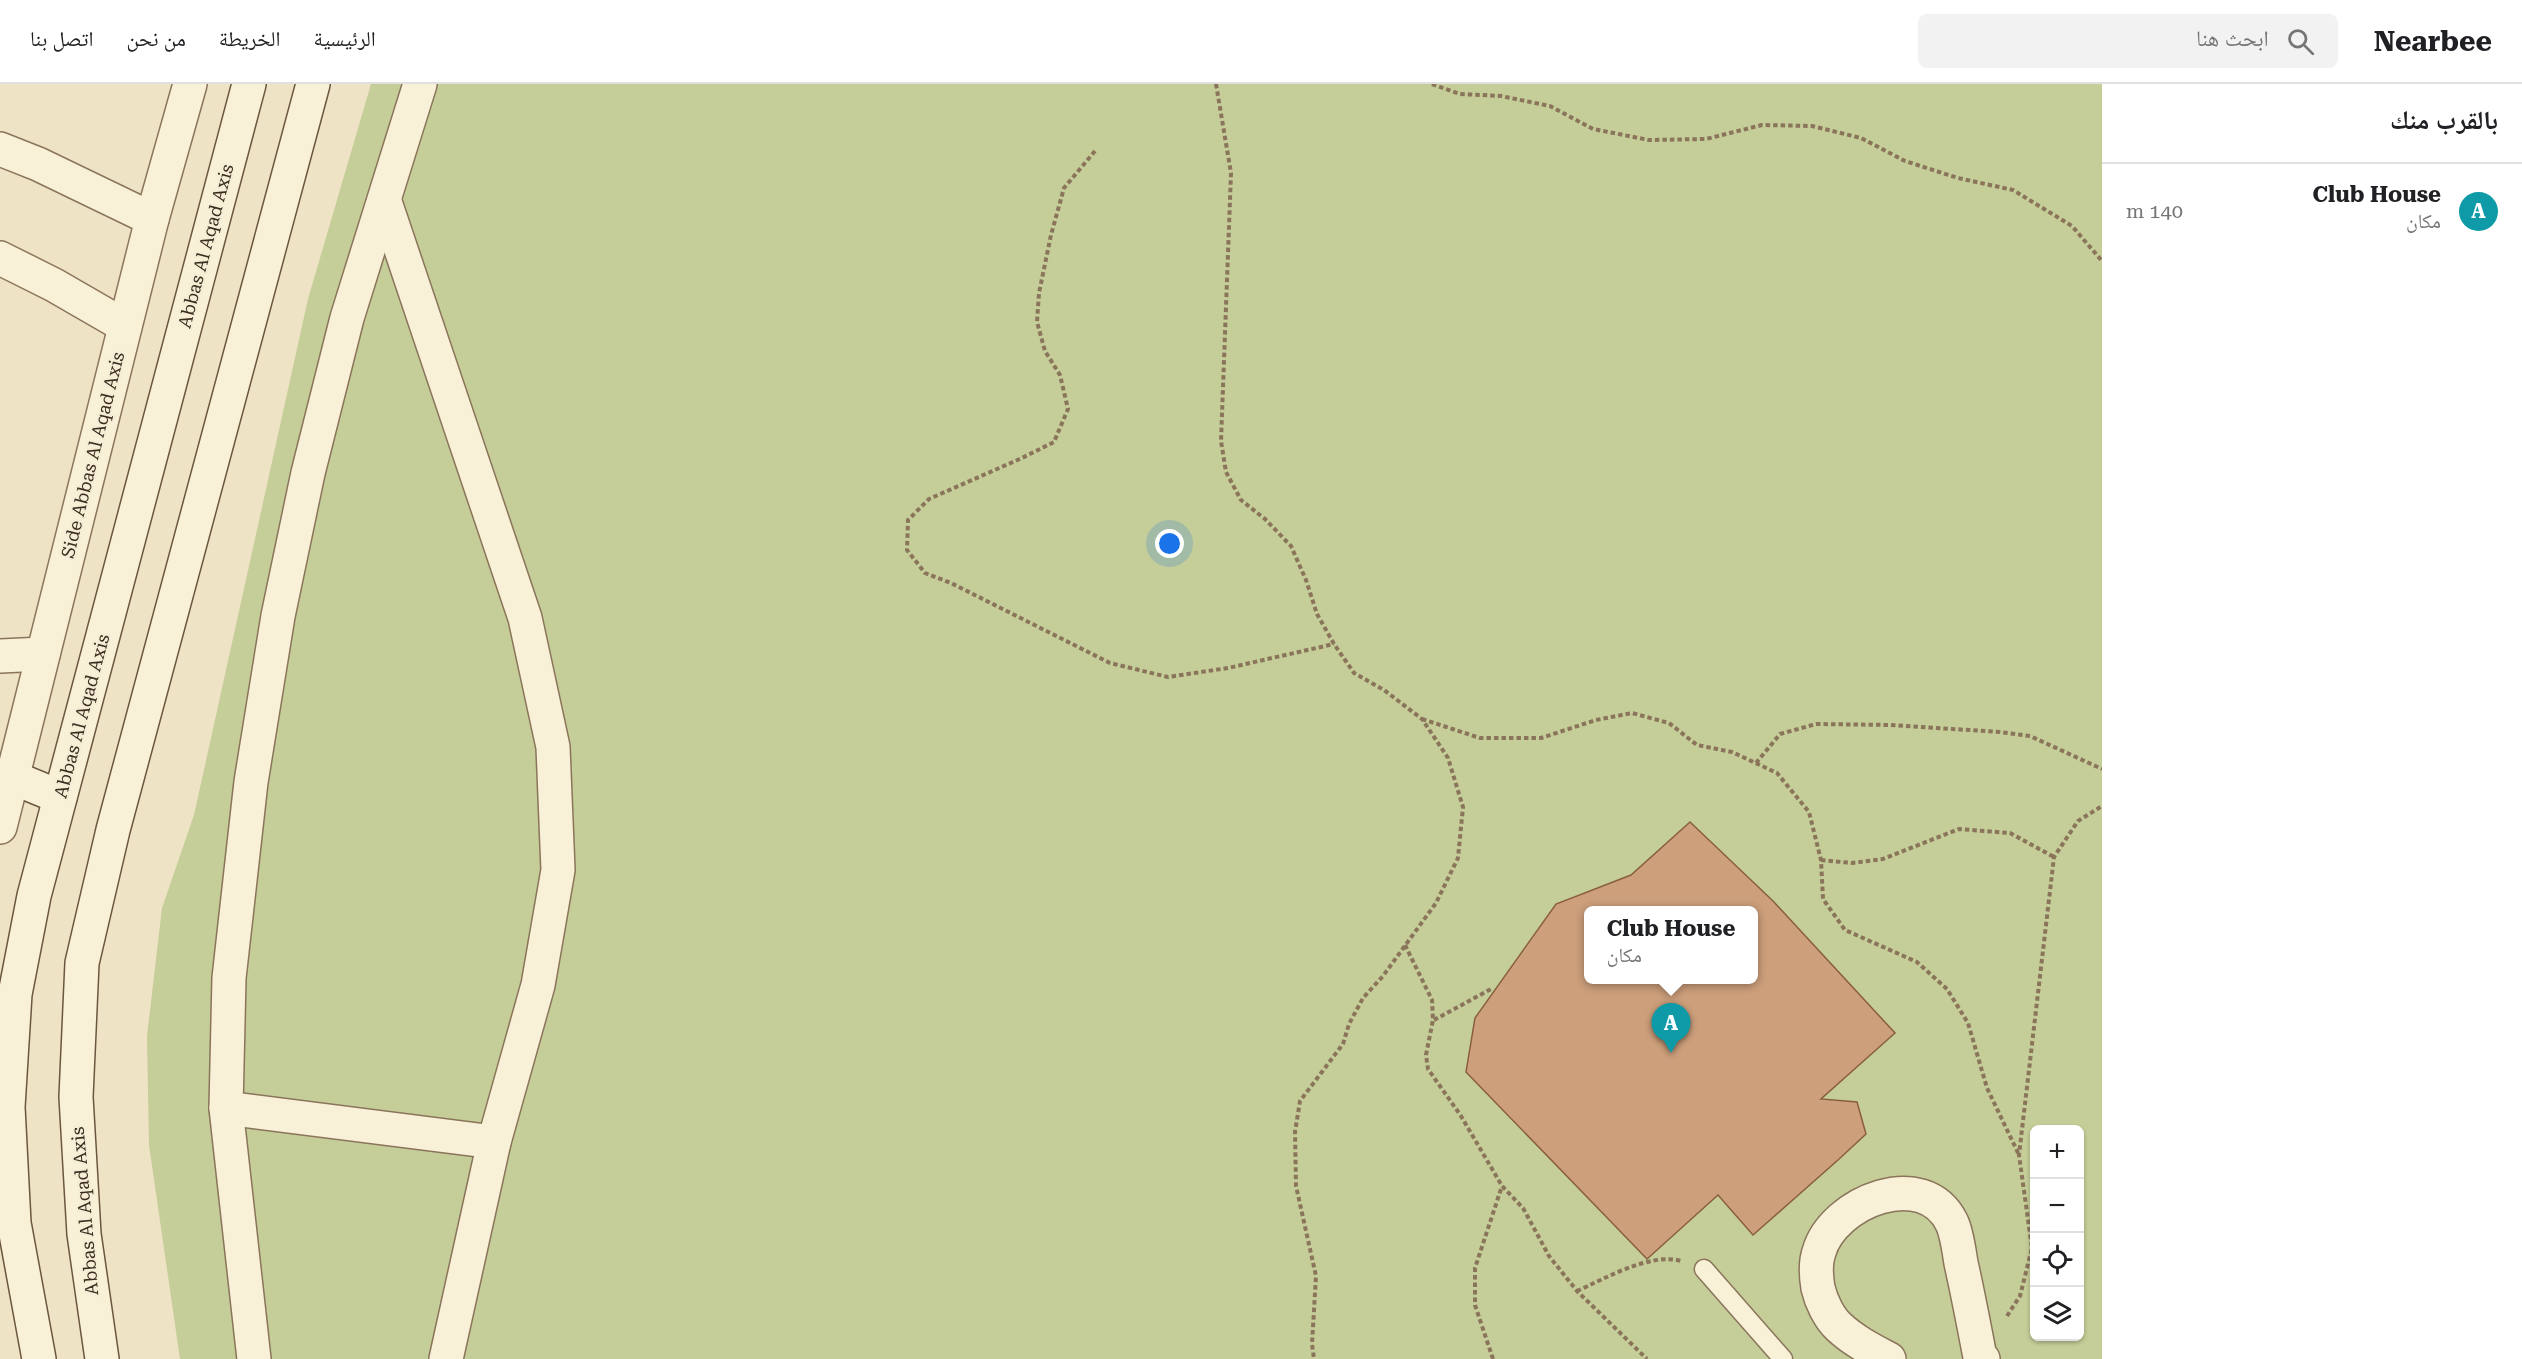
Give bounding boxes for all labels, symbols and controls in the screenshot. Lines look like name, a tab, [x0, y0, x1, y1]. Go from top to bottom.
search box	[1918, 14, 2338, 68]
icon: search	[2284, 25, 2317, 58]
text: Nearbee	[2374, 25, 2492, 58]
text: ابحث هنا	[2196, 26, 2269, 51]
text: اتصل بنا	[30, 27, 93, 51]
text: من نحن	[126, 27, 186, 51]
text: الخريطة	[219, 27, 281, 51]
text: الرئيسية	[314, 27, 376, 51]
text: بالقرب منك	[2390, 105, 2498, 135]
street label: Abbas Al Aqad Axis	[174, 162, 238, 330]
text: Club House	[2312, 182, 2441, 207]
text: 140 m	[2126, 199, 2183, 223]
text: A	[2471, 199, 2486, 223]
text: مكان	[2406, 209, 2441, 233]
street label: Side Abbas Al Aqad Axis	[57, 350, 128, 560]
your location	[1155, 529, 1184, 558]
street label: Abbas Al Aqad Axis	[50, 632, 114, 800]
popup	[1584, 906, 1758, 984]
text: Club House	[1607, 916, 1735, 941]
text: مكان	[1607, 943, 1642, 967]
pin: A	[1652, 1004, 1690, 1053]
map controls	[2030, 1125, 2084, 1341]
button: +	[2030, 1125, 2084, 1179]
street label: Abbas Al Aqad Axis	[67, 1126, 102, 1296]
button: −	[2030, 1179, 2084, 1233]
button: locate	[2030, 1233, 2084, 1287]
button: layers	[2030, 1287, 2084, 1341]

